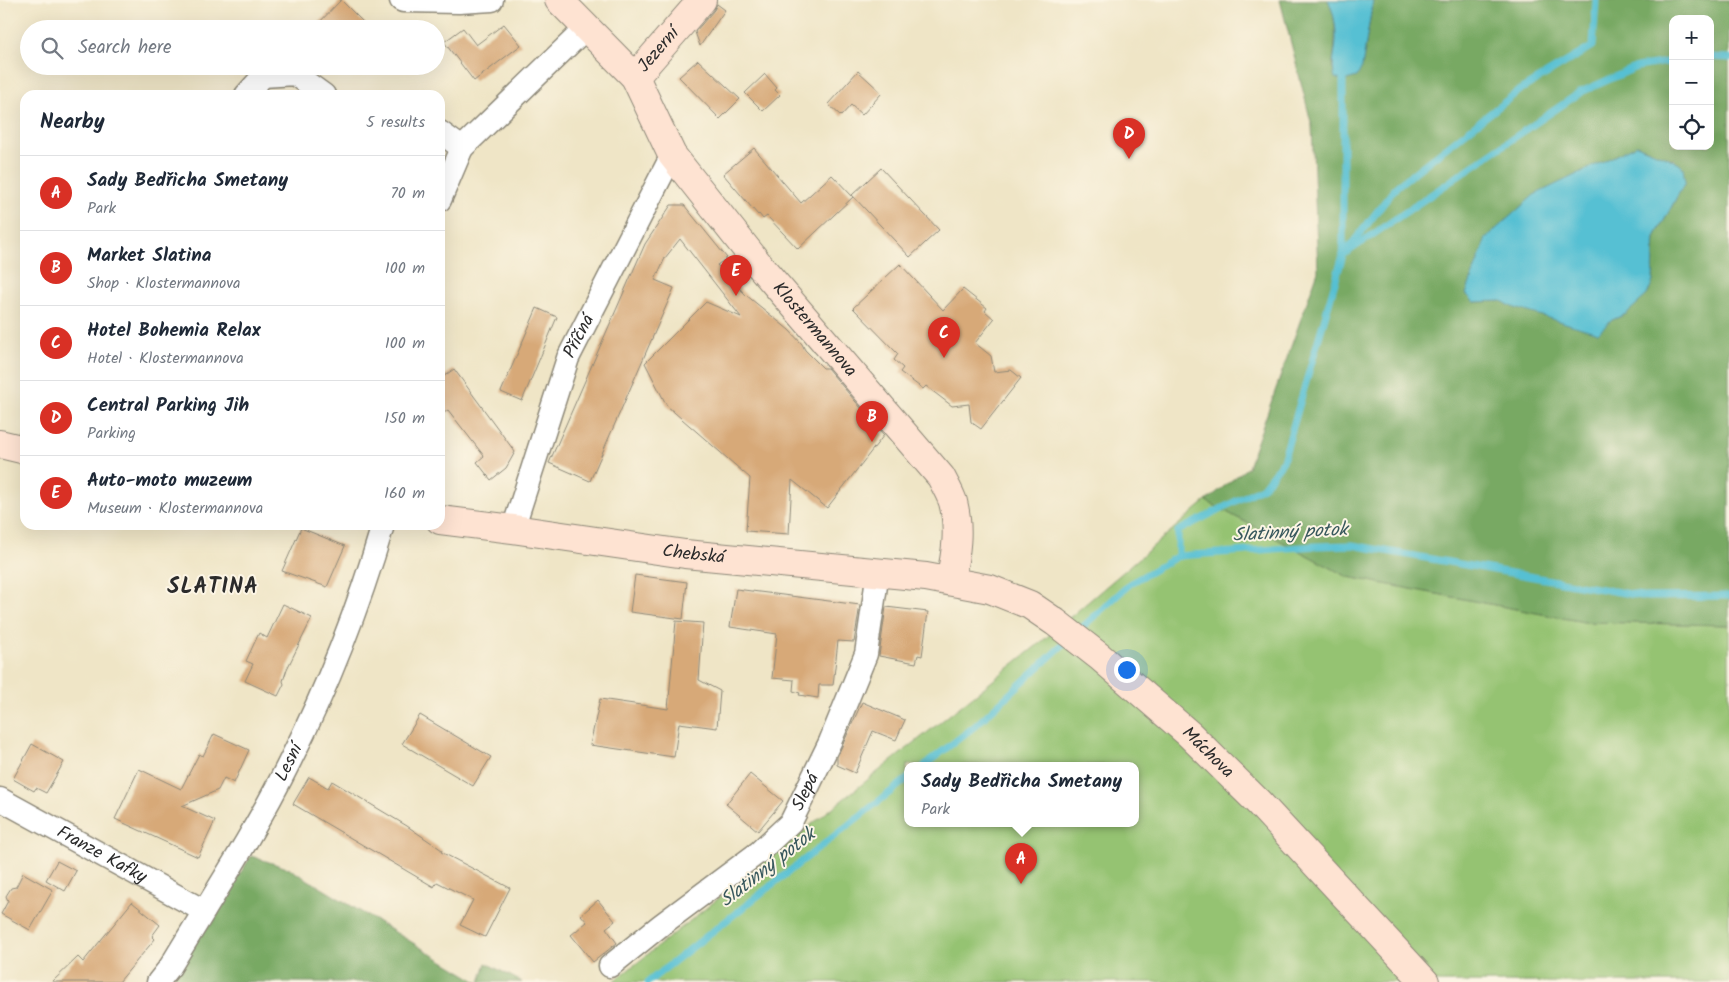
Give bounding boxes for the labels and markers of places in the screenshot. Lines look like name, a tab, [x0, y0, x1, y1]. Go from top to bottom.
pin: D	[1113, 118, 1145, 159]
pin: E	[720, 255, 752, 296]
pin: C	[928, 317, 960, 358]
pin: B	[856, 401, 888, 442]
pin: A	[1005, 843, 1037, 884]

